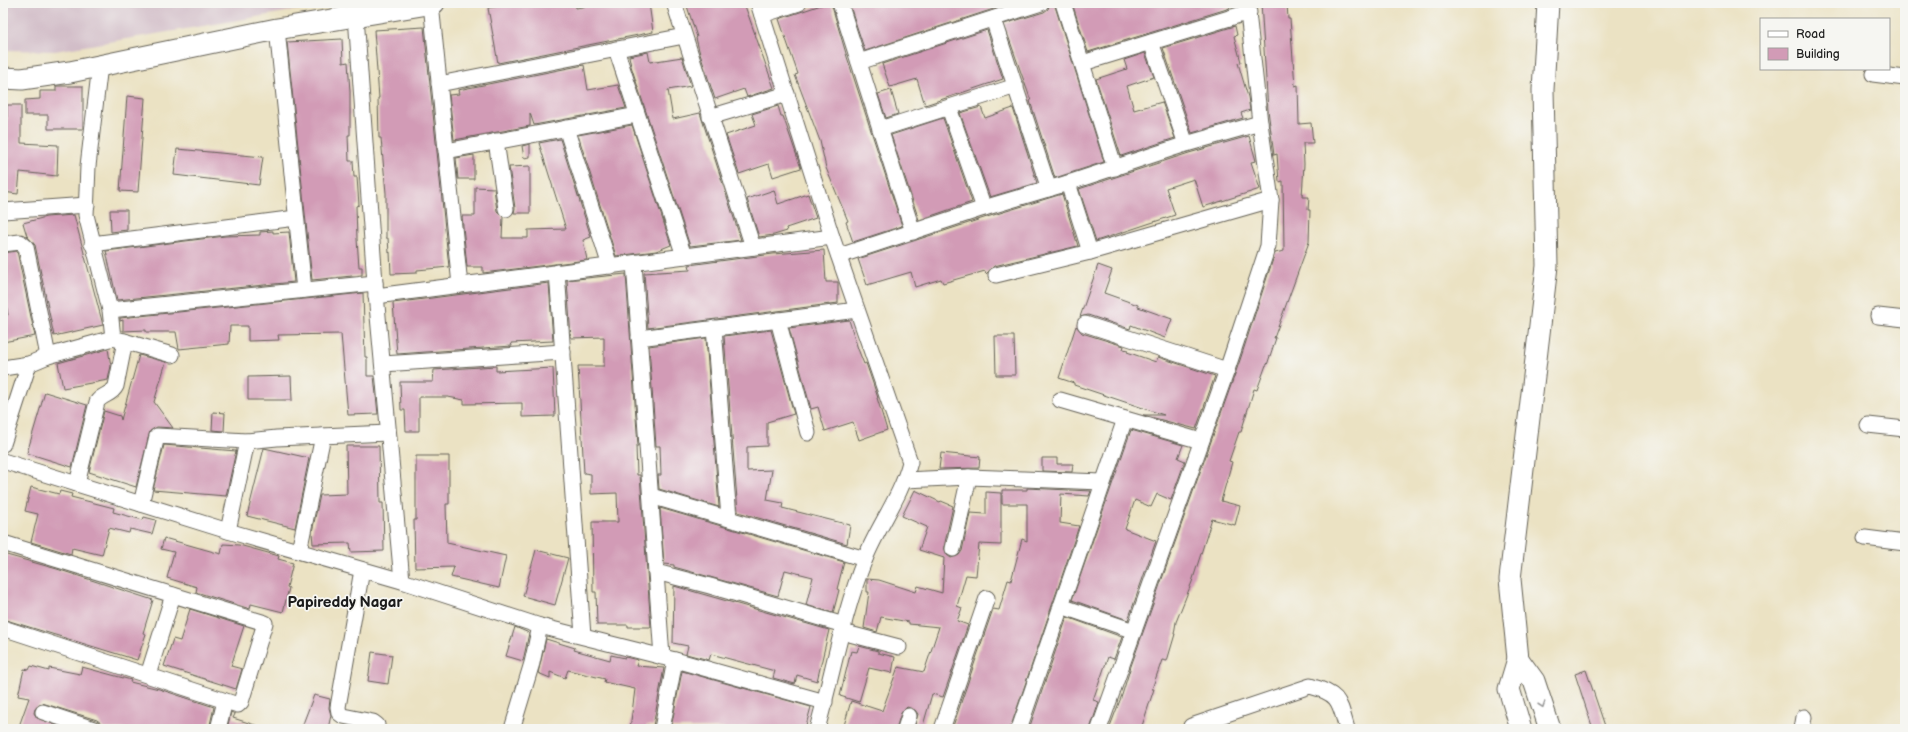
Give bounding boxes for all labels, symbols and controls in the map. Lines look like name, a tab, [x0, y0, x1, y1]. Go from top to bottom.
legend	[1760, 18, 1890, 70]
text: Road	[1796, 27, 1825, 42]
text: Building	[1796, 47, 1840, 62]
district label: Papireddy Nagar	[288, 593, 403, 612]
one-way arrow	[1538, 701, 1546, 708]

